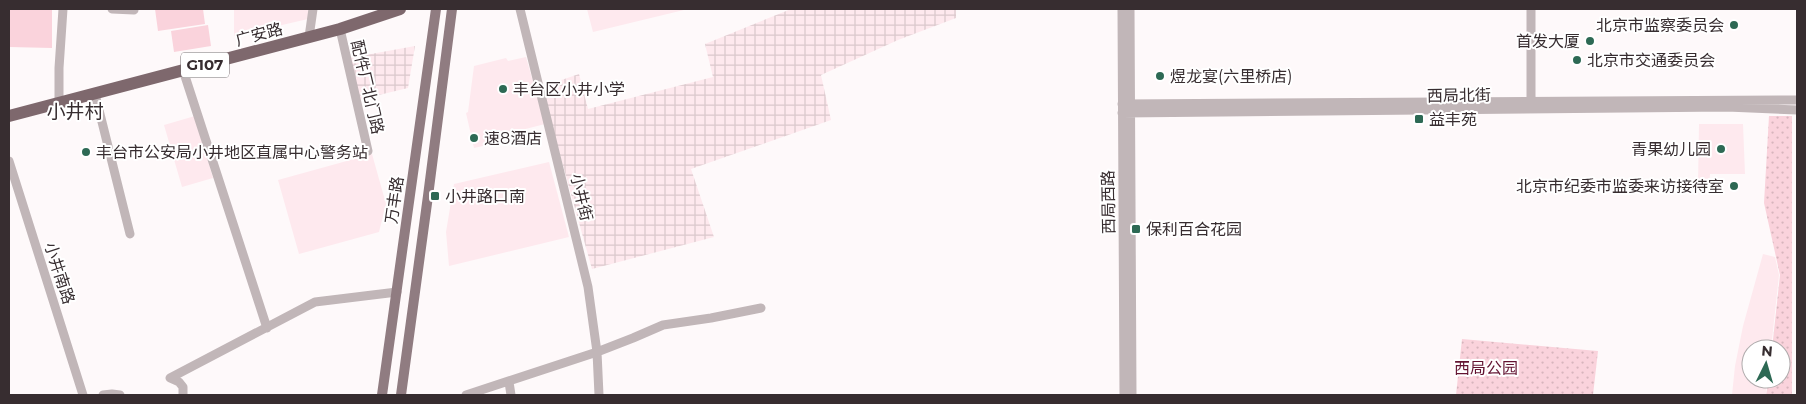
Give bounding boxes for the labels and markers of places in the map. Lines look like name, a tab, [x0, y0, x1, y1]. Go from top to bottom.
place label: 北京市监察委员会	[1596, 16, 1724, 35]
marker: 北京市监察委员会	[1728, 19, 1740, 31]
place label: 首发大厦	[1516, 32, 1580, 51]
marker: 首发大厦	[1584, 35, 1596, 47]
place label: 北京市交通委员会	[1587, 51, 1715, 70]
marker: 北京市交通委员会	[1571, 54, 1583, 66]
place label: 煜龙宴(六里桥店)	[1170, 67, 1293, 86]
marker: 煜龙宴(六里桥店)	[1154, 70, 1166, 82]
place label: 丰台区小井小学	[513, 80, 625, 99]
marker: 丰台区小井小学	[497, 83, 509, 95]
place label: 益丰苑	[1429, 110, 1477, 129]
marker: 益丰苑	[1413, 113, 1425, 125]
place label: 速8酒店	[484, 129, 542, 148]
marker: 速8酒店	[468, 132, 480, 144]
place label: 青果幼儿园	[1631, 140, 1711, 159]
place label: 丰台市公安局小井地区直属中心警务站	[96, 143, 368, 162]
marker: 青果幼儿园	[1715, 143, 1727, 155]
marker: 丰台市公安局小井地区直属中心警务站	[80, 146, 92, 158]
place label: 北京市纪委市监委来访接待室	[1516, 177, 1724, 196]
marker: 北京市纪委市监委来访接待室	[1728, 180, 1740, 192]
place label: 小井路口南	[445, 187, 525, 206]
marker: 小井路口南	[429, 190, 441, 202]
place label: 保利百合花园	[1146, 220, 1242, 239]
marker: 保利百合花园	[1130, 223, 1142, 235]

